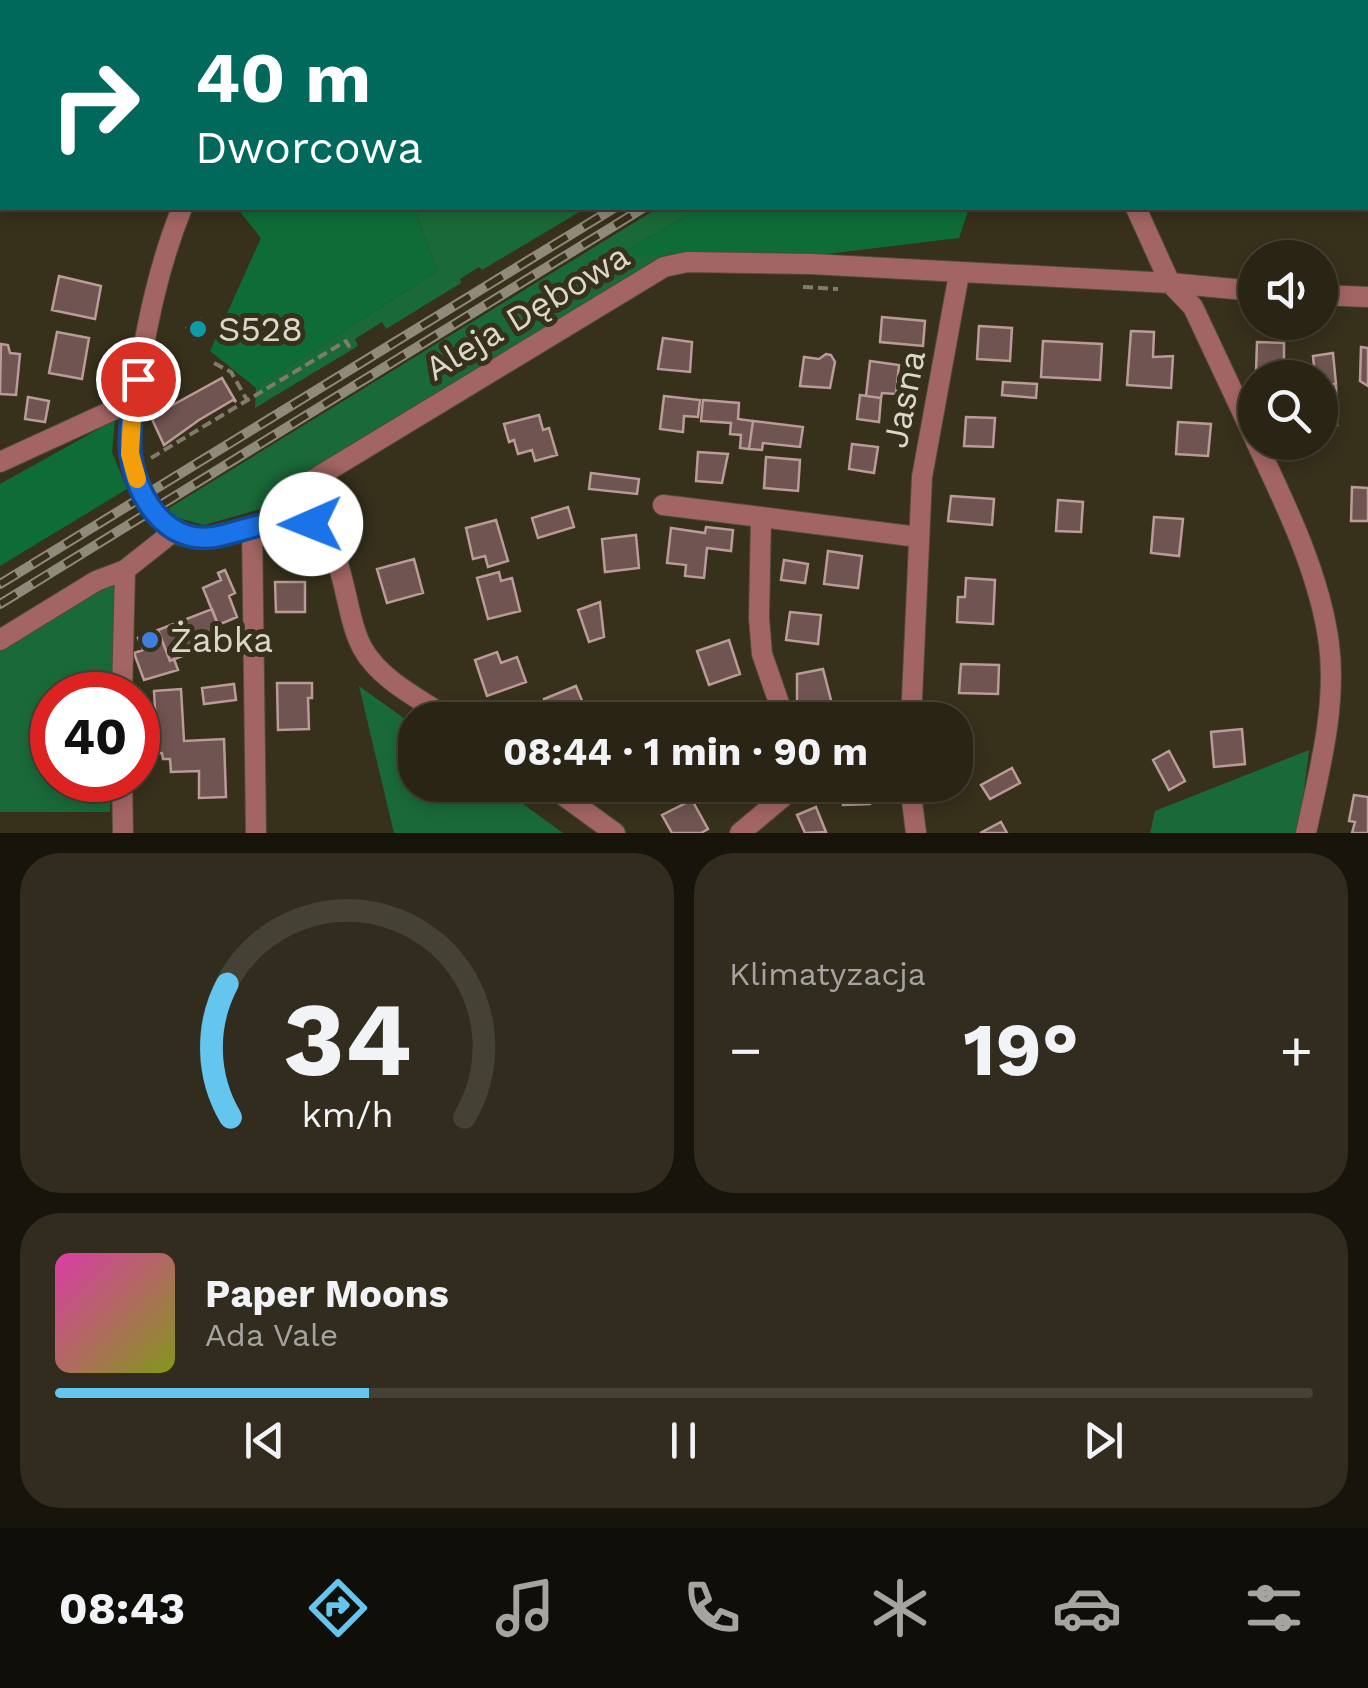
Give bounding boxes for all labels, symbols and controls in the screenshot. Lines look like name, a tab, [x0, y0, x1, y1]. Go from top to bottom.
text: 40 m	[195, 37, 371, 119]
icon: right	[30, 40, 160, 170]
text: Dworcowa	[195, 121, 423, 174]
street label: Aleja Dębowa	[417, 235, 637, 389]
map controls	[1238, 240, 1338, 460]
button: sound	[1238, 240, 1338, 340]
place label: S528	[218, 308, 303, 350]
marker: S528	[187, 318, 209, 340]
pin	[96, 337, 181, 422]
street label: Jasna	[874, 346, 934, 452]
icon: arrive	[111, 352, 166, 407]
button: search	[1238, 360, 1338, 460]
position arrow	[259, 472, 363, 576]
place label: Żabka	[170, 619, 273, 661]
marker: Żabka	[139, 629, 161, 651]
speed limit sign: 40	[30, 672, 160, 802]
text: 08:44 · 1 min · 90 m	[503, 730, 868, 774]
text: Klimatyzacja	[729, 955, 926, 993]
text: 34	[283, 978, 411, 1100]
text: 19°	[963, 1005, 1079, 1093]
text: −	[729, 1018, 762, 1082]
text: +	[1280, 1018, 1313, 1082]
text: km/h	[301, 1094, 393, 1136]
text: Paper Moons	[205, 1272, 449, 1316]
text: Ada Vale	[205, 1316, 338, 1354]
icon: previous	[237, 1413, 292, 1468]
icon: pause	[656, 1413, 711, 1468]
icon: next	[1076, 1413, 1131, 1468]
icon: directions	[303, 1573, 373, 1643]
icon: music	[490, 1573, 560, 1643]
icon: phone	[677, 1573, 747, 1643]
icon: climate	[865, 1573, 935, 1643]
icon: car	[1052, 1573, 1122, 1643]
icon: filters	[1239, 1573, 1309, 1643]
text: 08:43	[59, 1582, 185, 1635]

